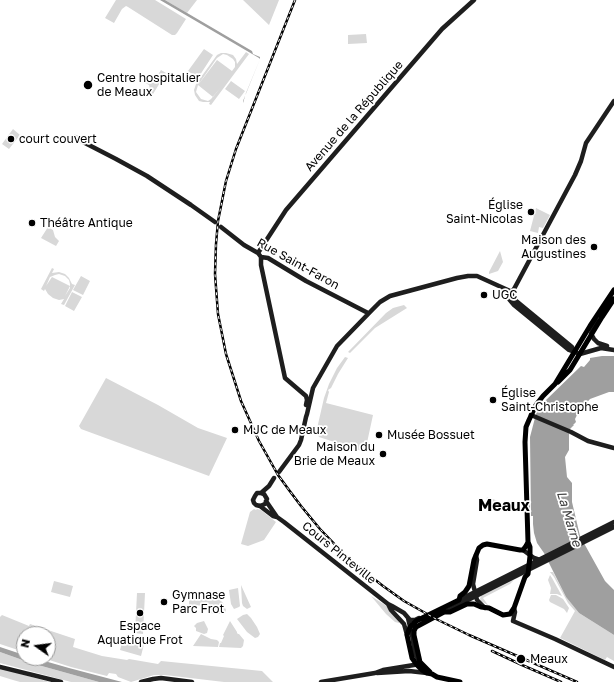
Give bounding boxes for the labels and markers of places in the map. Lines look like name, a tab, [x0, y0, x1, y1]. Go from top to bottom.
place label: Centre hospitalier de Meaux	[97, 71, 201, 99]
marker: Centre hospitalier de Meaux	[82, 79, 94, 91]
place label: court couvert	[19, 132, 97, 146]
marker: court couvert	[6, 134, 16, 144]
place label: Église Saint-Nicolas	[446, 198, 523, 226]
marker: Église Saint-Nicolas	[526, 207, 536, 217]
place label: Théâtre Antique	[40, 216, 133, 230]
marker: Théâtre Antique	[27, 218, 37, 228]
place label: Maison des Augustines	[521, 233, 586, 261]
marker: Maison des Augustines	[589, 242, 599, 252]
place label: UGC	[492, 288, 517, 302]
marker: UGC	[479, 290, 489, 300]
place label: Église Saint-Christophe	[501, 386, 599, 414]
marker: Église Saint-Christophe	[488, 395, 498, 405]
place label: MJC de Meaux	[243, 423, 326, 437]
marker: MJC de Meaux	[230, 425, 240, 435]
place label: Musée Bossuet	[387, 428, 475, 442]
marker: Musée Bossuet	[374, 430, 384, 440]
place label: Maison du Brie de Meaux	[294, 440, 375, 468]
marker: Maison du Brie de Meaux	[378, 449, 388, 459]
place label: Gymnase Parc Frot	[172, 588, 225, 616]
marker: Gymnase Parc Frot	[159, 597, 169, 607]
marker: Espace Aquatique Frot	[135, 608, 145, 618]
place label: Espace Aquatique Frot	[97, 619, 183, 647]
place label: Meaux	[530, 652, 568, 666]
marker: Meaux	[515, 653, 527, 665]

